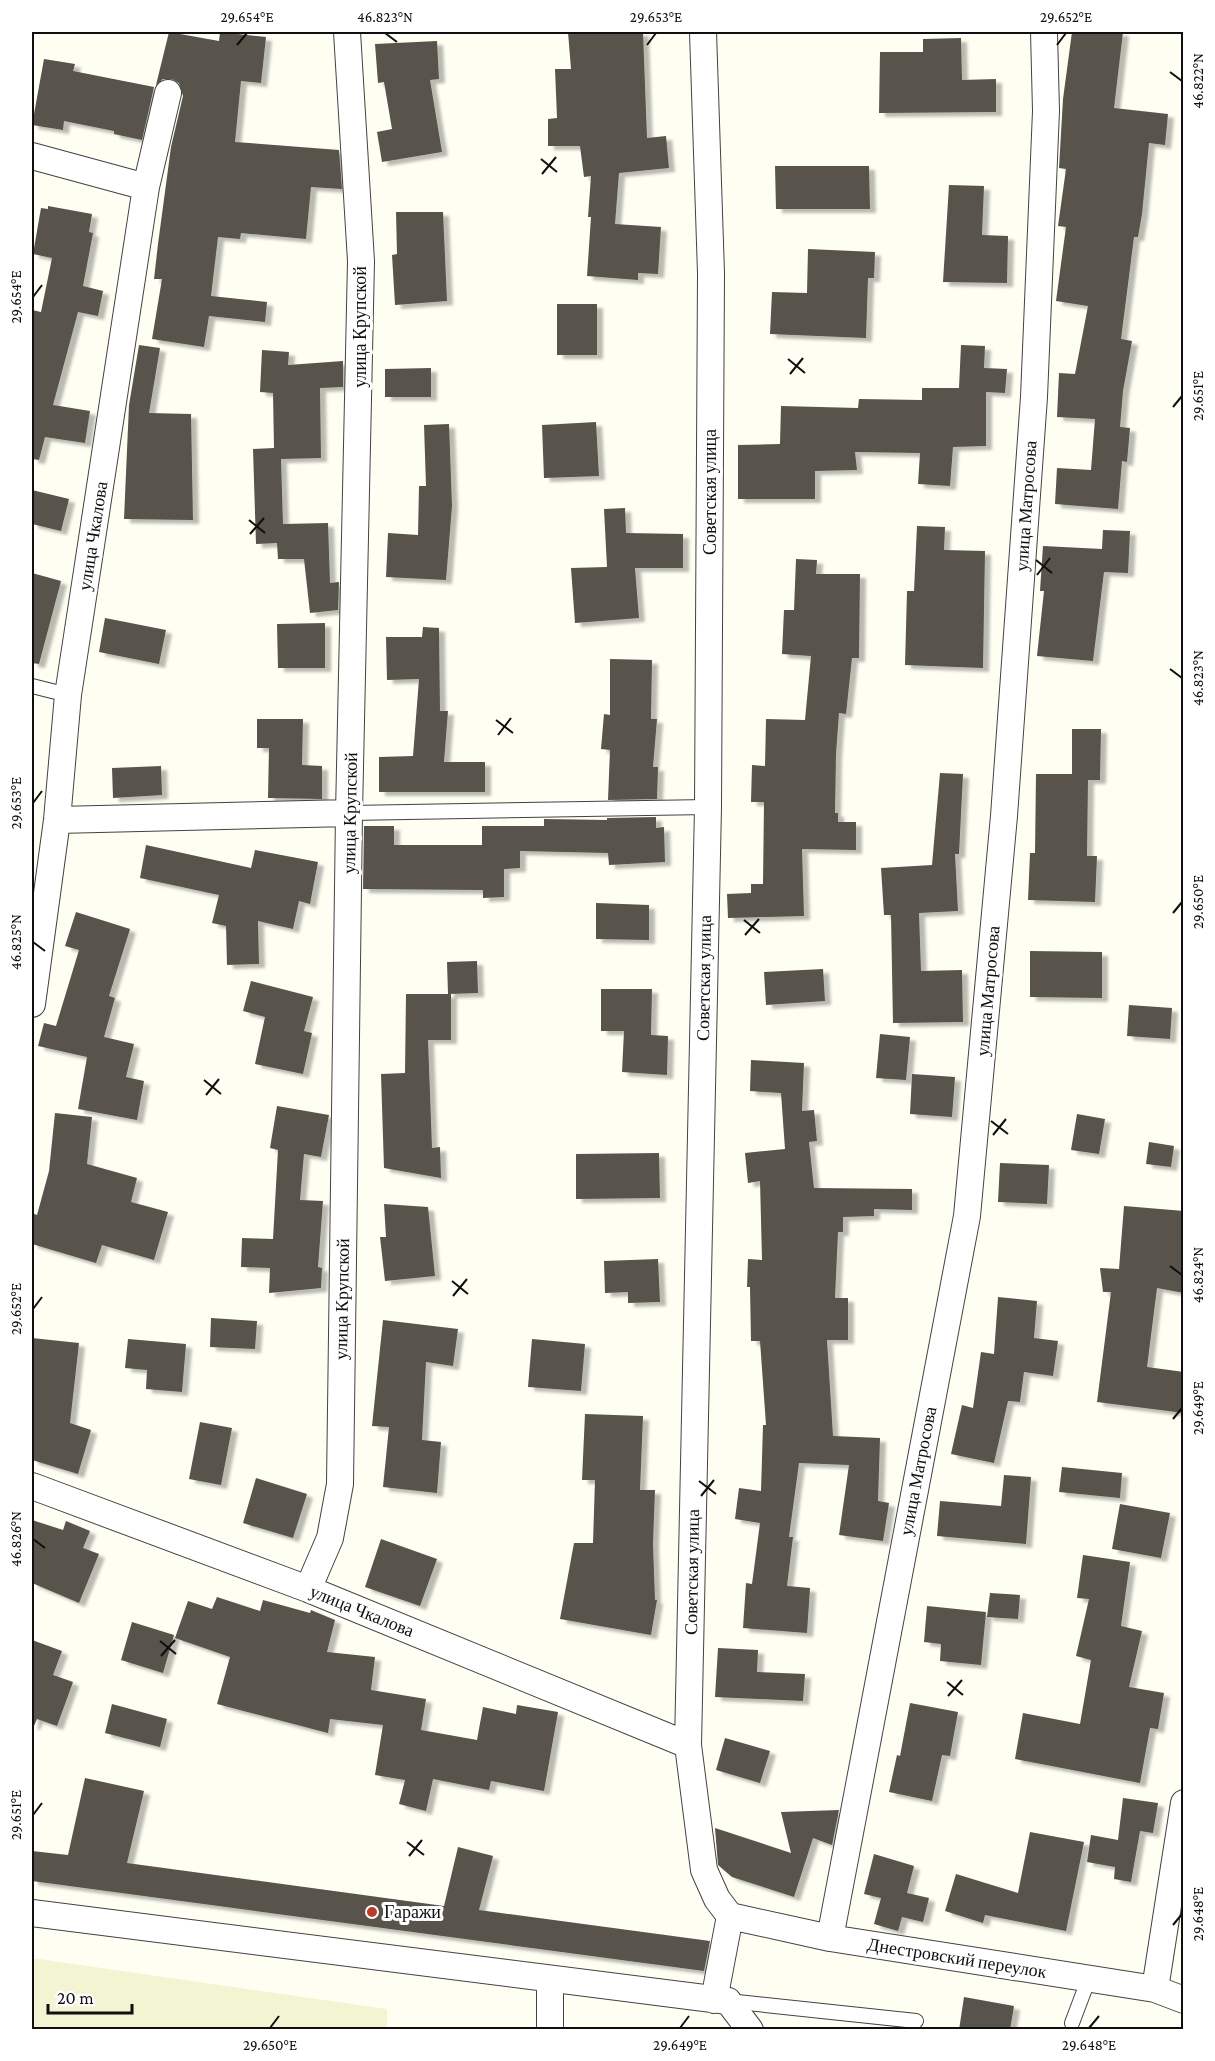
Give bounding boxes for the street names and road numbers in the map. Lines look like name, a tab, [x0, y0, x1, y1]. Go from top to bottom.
street label: улица Крупской	[350, 266, 370, 388]
street label: Советская улица	[700, 429, 720, 555]
street label: улица Матросова	[1011, 440, 1041, 572]
street label: улица Чкалова	[74, 480, 112, 592]
street label: улица Крупской	[339, 752, 361, 874]
street label: Советская улица	[693, 915, 715, 1041]
street label: улица Матросова	[972, 925, 1004, 1057]
street label: улица Крупской	[331, 1238, 353, 1360]
street label: улица Матросова	[896, 1405, 940, 1537]
street label: Советская улица	[681, 1509, 703, 1635]
street label: улица Чкалова	[307, 1581, 417, 1641]
street label: Днестровский переулок	[866, 1934, 1048, 1982]

